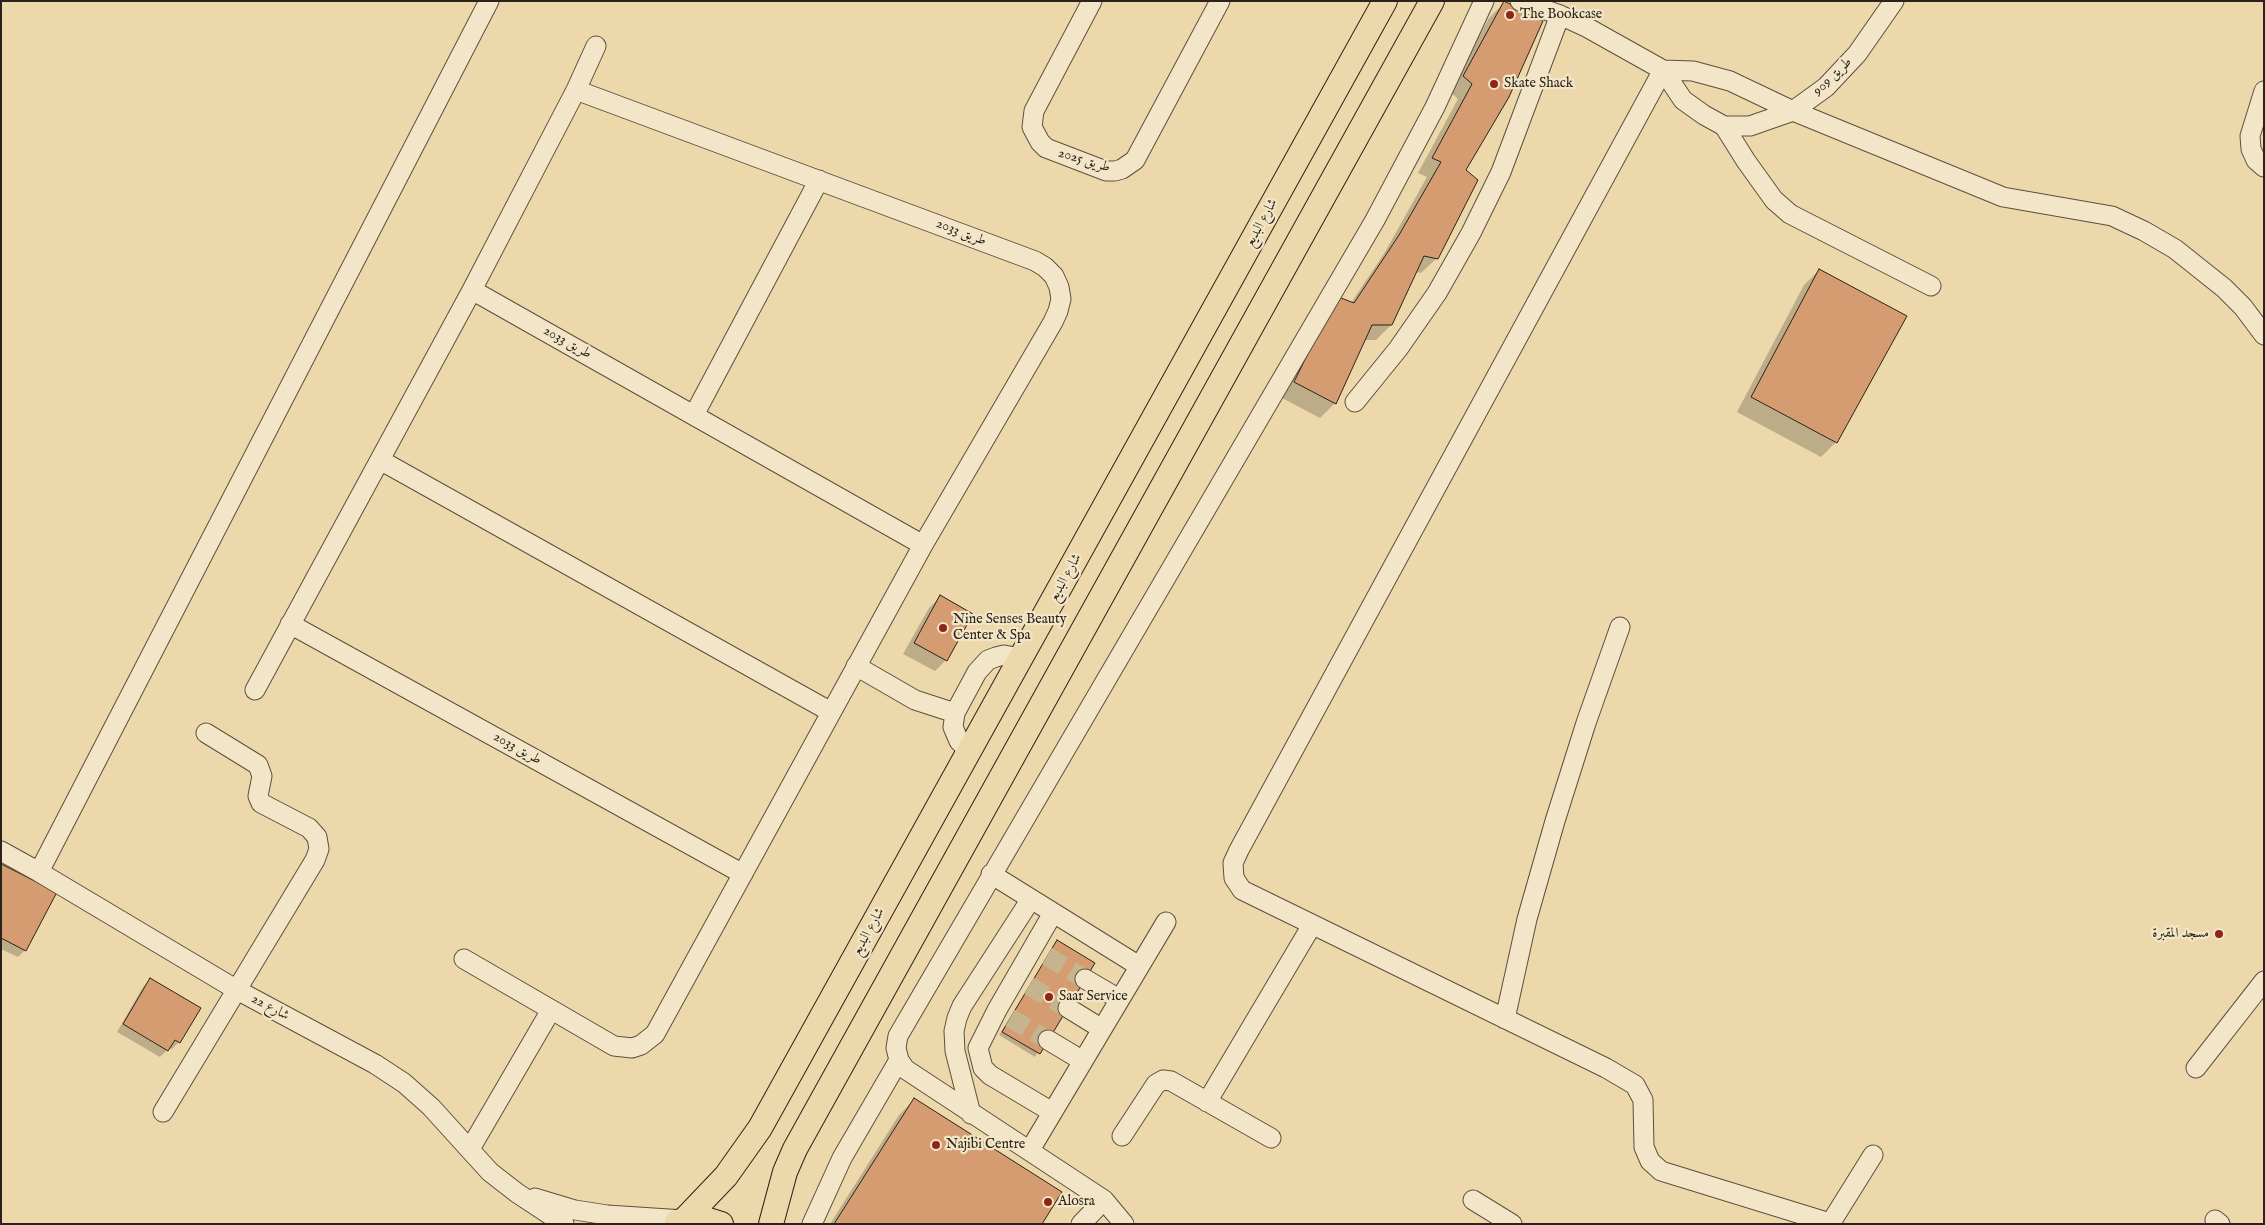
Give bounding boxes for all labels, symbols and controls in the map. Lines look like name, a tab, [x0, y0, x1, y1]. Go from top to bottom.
place label: The Bookcase	[1520, 7, 1602, 23]
marker: The Bookcase	[1504, 9, 1516, 21]
street label: طريق 909	[1810, 54, 1856, 100]
place label: Skate Shack	[1504, 76, 1573, 92]
marker: Skate Shack	[1488, 78, 1500, 90]
street label: طريق 2025	[1056, 145, 1112, 177]
street label: شارع البديع	[1242, 196, 1282, 250]
street label: طريق 2033	[933, 216, 989, 250]
street label: طريق 2033	[540, 323, 594, 363]
street label: شارع البديع	[1046, 551, 1086, 605]
place label: Nine Senses Beauty Center & Spa	[953, 612, 1067, 644]
marker: Nine Senses Beauty Center & Spa	[937, 622, 949, 634]
street label: طريق 2033	[490, 729, 544, 769]
street label: شارع البديع	[849, 905, 889, 959]
place label: مسجد المقبرة	[2152, 926, 2209, 942]
marker: مسجد المقبرة	[2213, 928, 2225, 940]
place label: Saar Service	[1059, 989, 1128, 1005]
street label: شارع 22	[248, 991, 292, 1025]
marker: Saar Service	[1043, 991, 1055, 1003]
place label: Najibi Centre	[946, 1137, 1025, 1153]
marker: Najibi Centre	[930, 1139, 942, 1151]
place label: Alosra	[1058, 1194, 1095, 1210]
marker: Alosra	[1042, 1196, 1054, 1208]

